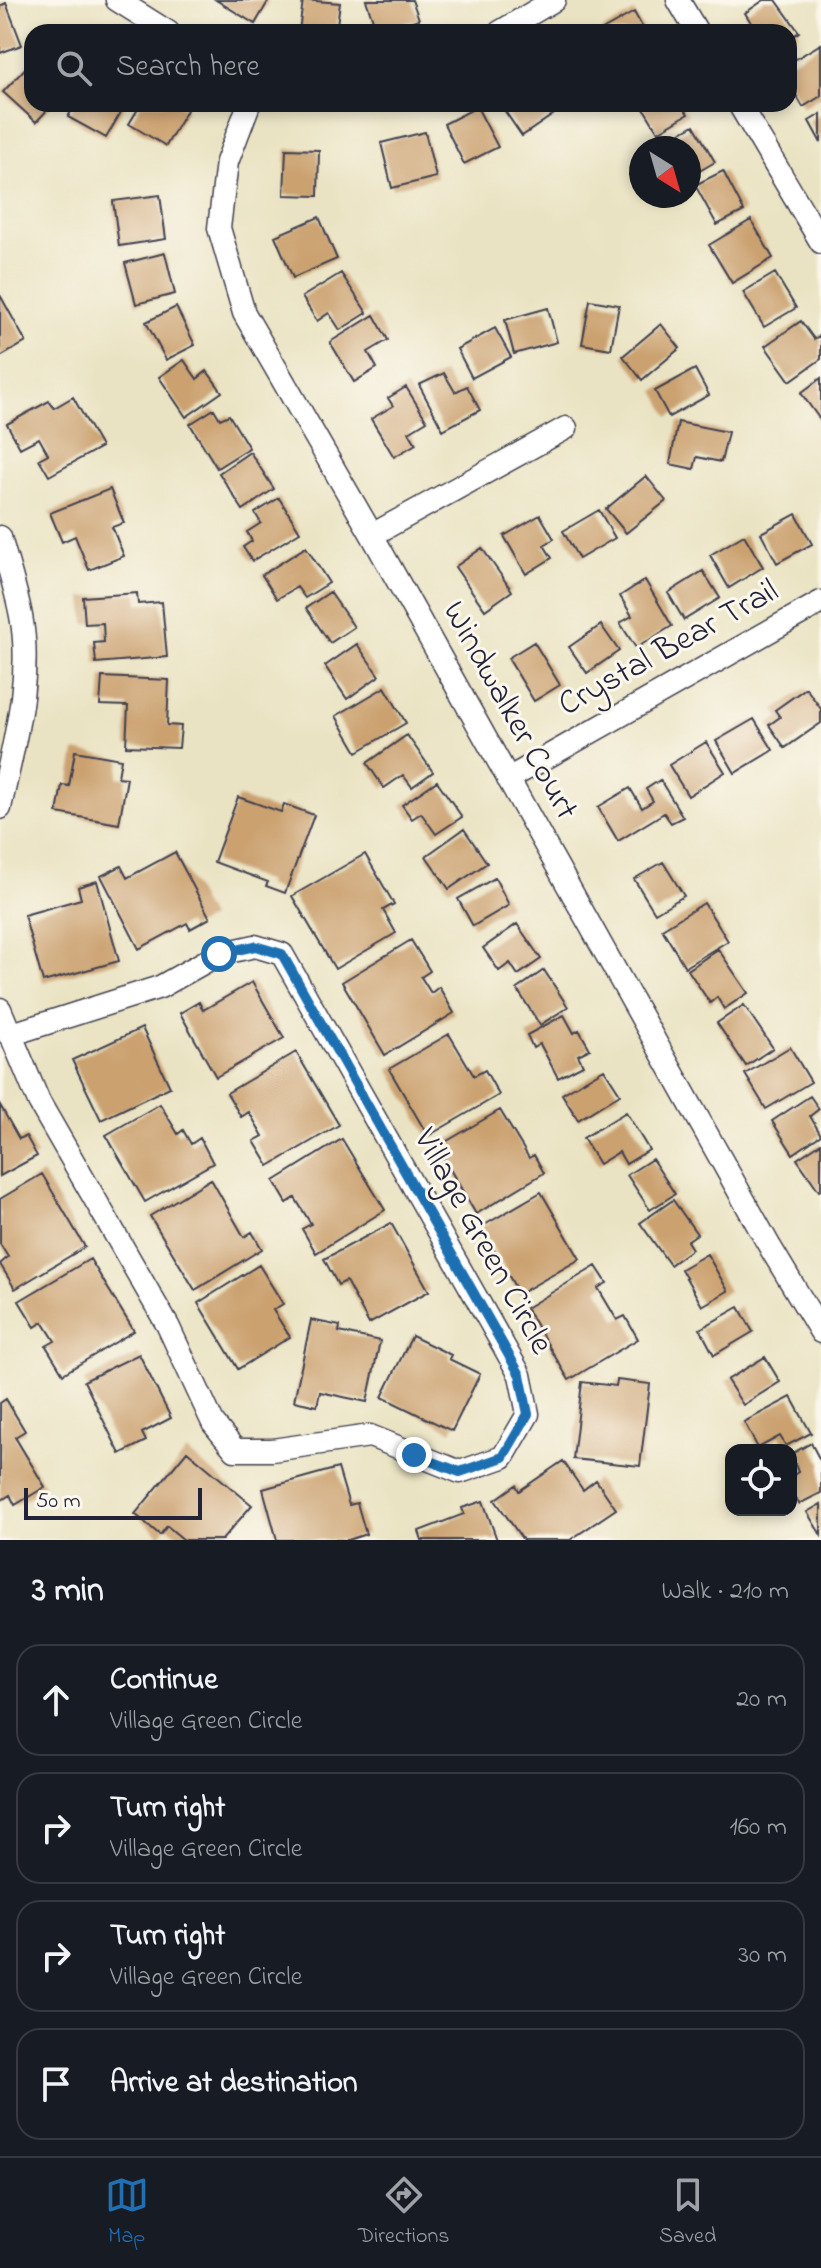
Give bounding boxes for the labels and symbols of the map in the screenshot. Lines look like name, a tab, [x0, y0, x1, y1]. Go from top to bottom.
north arrow	[629, 136, 701, 208]
street label: Crystal Bear Trail	[550, 568, 788, 730]
street label: Windwalker Court	[428, 593, 590, 829]
route start	[201, 936, 237, 972]
street label: Village Green Circle	[399, 1119, 565, 1365]
route end	[396, 1437, 432, 1473]
scale bar	[24, 1484, 202, 1520]

